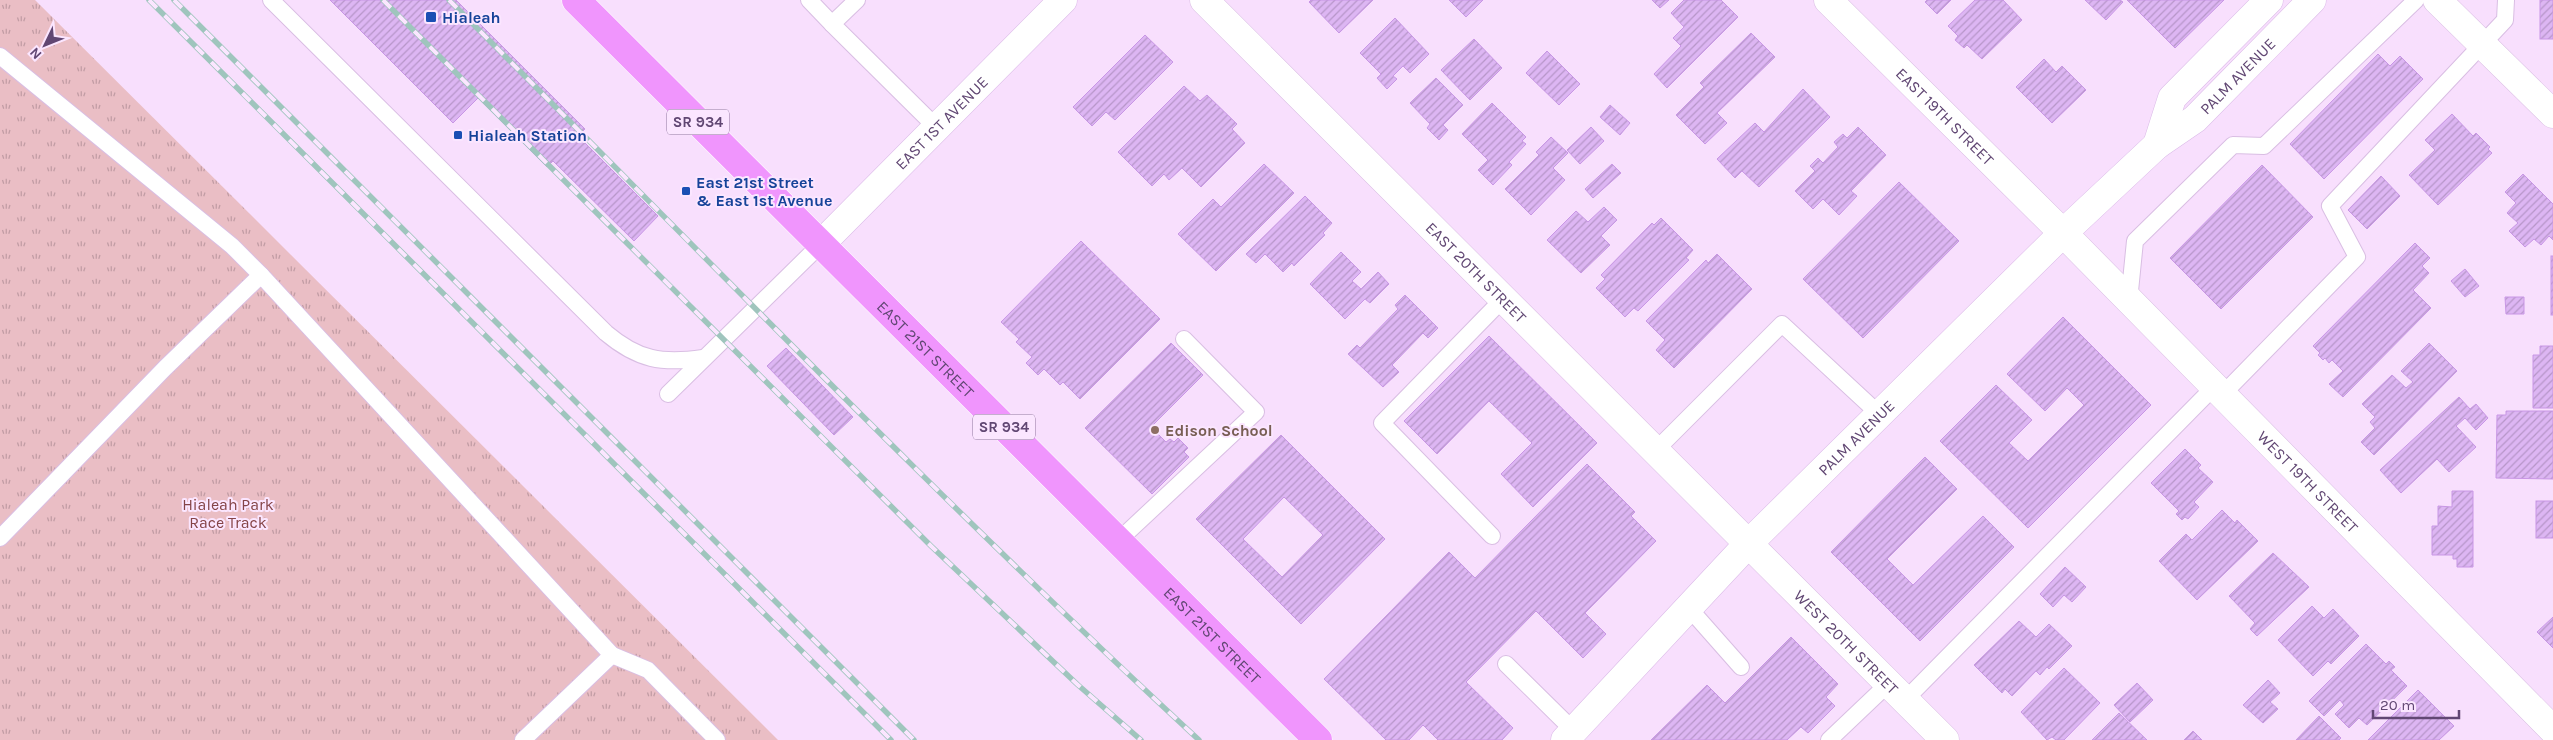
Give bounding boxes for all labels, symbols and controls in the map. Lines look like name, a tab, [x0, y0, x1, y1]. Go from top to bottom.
place label: Hialeah	[442, 8, 501, 27]
marker: Hialeah	[424, 10, 438, 24]
north arrow	[20, 20, 70, 70]
street label: PALM AVENUE	[2196, 34, 2279, 118]
text: N	[26, 44, 46, 63]
street label: EAST 19TH STREET	[1892, 64, 1998, 169]
street label: EAST 1ST AVENUE	[891, 72, 992, 174]
road number: SR 934	[667, 110, 729, 134]
place label: Hialeah Station	[468, 126, 587, 145]
marker: Hialeah Station	[452, 129, 464, 141]
place label: East 21st Street & East 1st Avenue	[696, 173, 833, 210]
marker: East 21st Street & East 1st Avenue	[680, 185, 692, 197]
street label: EAST 20TH STREET	[1422, 218, 1530, 327]
street label: EAST 21ST STREET	[873, 297, 978, 402]
street label: PALM AVENUE	[1814, 396, 1898, 479]
road number: SR 934	[973, 414, 1035, 440]
place label: Edison School	[1165, 421, 1273, 440]
marker: Edison School	[1149, 424, 1161, 436]
street label: WEST 19TH STREET	[2253, 427, 2362, 537]
park label: Hialeah Park Race Track	[182, 495, 274, 532]
street label: EAST 21ST STREET	[1160, 583, 1265, 688]
street label: WEST 20TH STREET	[1790, 586, 1902, 698]
scale bar	[2373, 688, 2459, 720]
text: 20 m	[2380, 696, 2415, 714]

